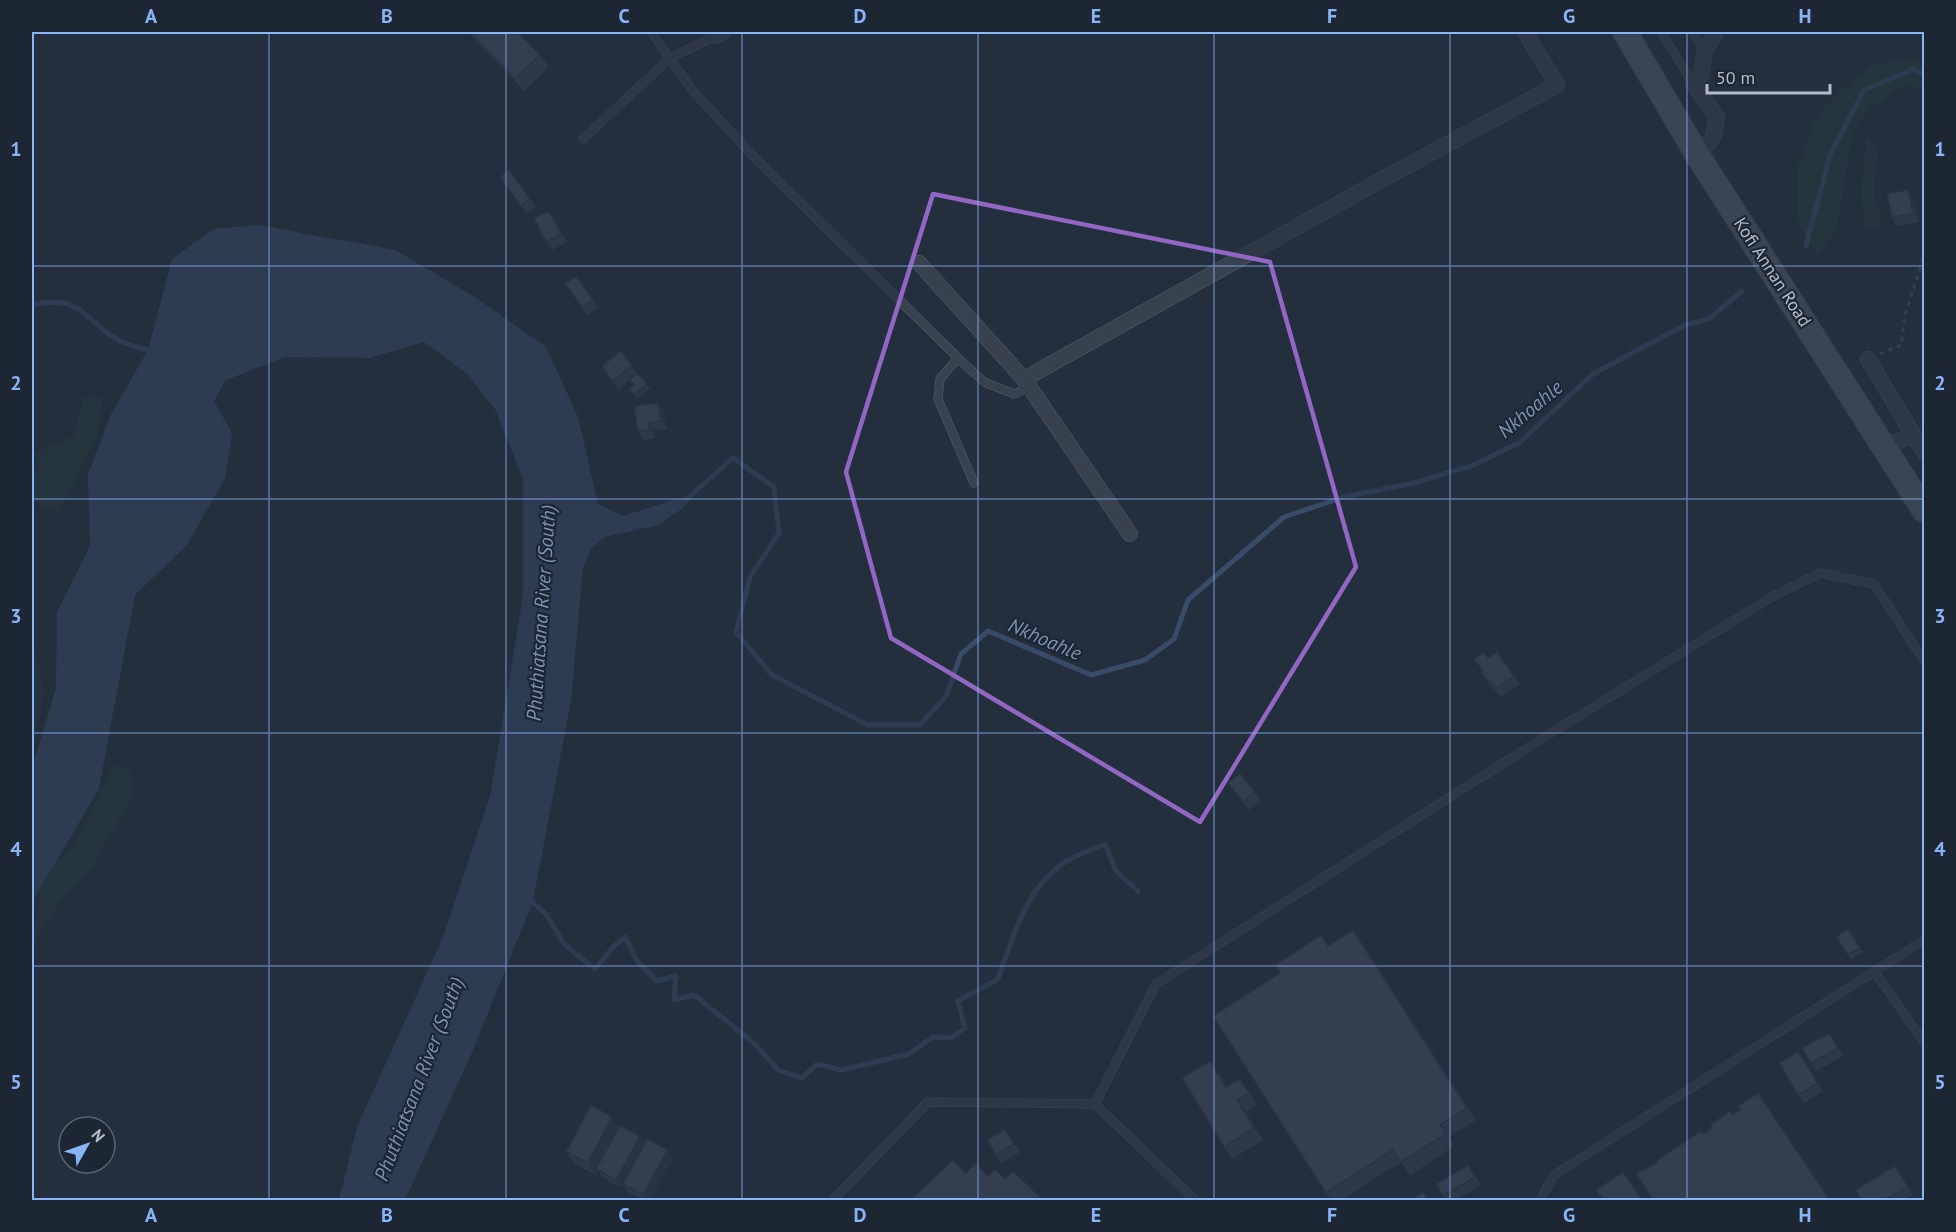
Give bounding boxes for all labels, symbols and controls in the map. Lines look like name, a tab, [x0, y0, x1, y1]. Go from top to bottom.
text: A	[145, 3, 158, 29]
text: B	[381, 3, 393, 29]
text: C	[618, 3, 630, 29]
text: D	[854, 3, 867, 29]
text: E	[1091, 3, 1101, 29]
text: F	[1327, 3, 1337, 29]
text: G	[1563, 3, 1575, 29]
text: H	[1798, 3, 1812, 29]
scale bar	[1707, 57, 1830, 95]
text: 50 m	[1716, 66, 1755, 89]
text: 1	[10, 136, 22, 162]
text: 1	[1934, 136, 1946, 162]
street label: Kofi Annan Road	[1729, 213, 1817, 331]
text: 2	[10, 370, 22, 396]
text: 2	[1934, 370, 1946, 396]
water label: Nkhoahle	[1492, 374, 1569, 444]
water label: Phuthiatsana River (South)	[520, 504, 562, 722]
text: 3	[10, 603, 22, 629]
text: 3	[1934, 603, 1946, 629]
water label: Nkhoahle	[1004, 612, 1086, 666]
text: 4	[10, 836, 22, 862]
text: 4	[1934, 836, 1946, 862]
water label: Phuthiatsana River (South)	[368, 973, 470, 1185]
text: 5	[10, 1069, 22, 1095]
text: 5	[1934, 1069, 1946, 1095]
north arrow	[57, 1115, 117, 1175]
text: N	[87, 1125, 110, 1146]
text: A	[145, 1202, 158, 1228]
text: B	[381, 1202, 393, 1228]
text: C	[618, 1202, 630, 1228]
text: D	[854, 1202, 867, 1228]
text: E	[1091, 1202, 1101, 1228]
text: F	[1327, 1202, 1337, 1228]
text: G	[1563, 1202, 1575, 1228]
text: H	[1798, 1202, 1812, 1228]

